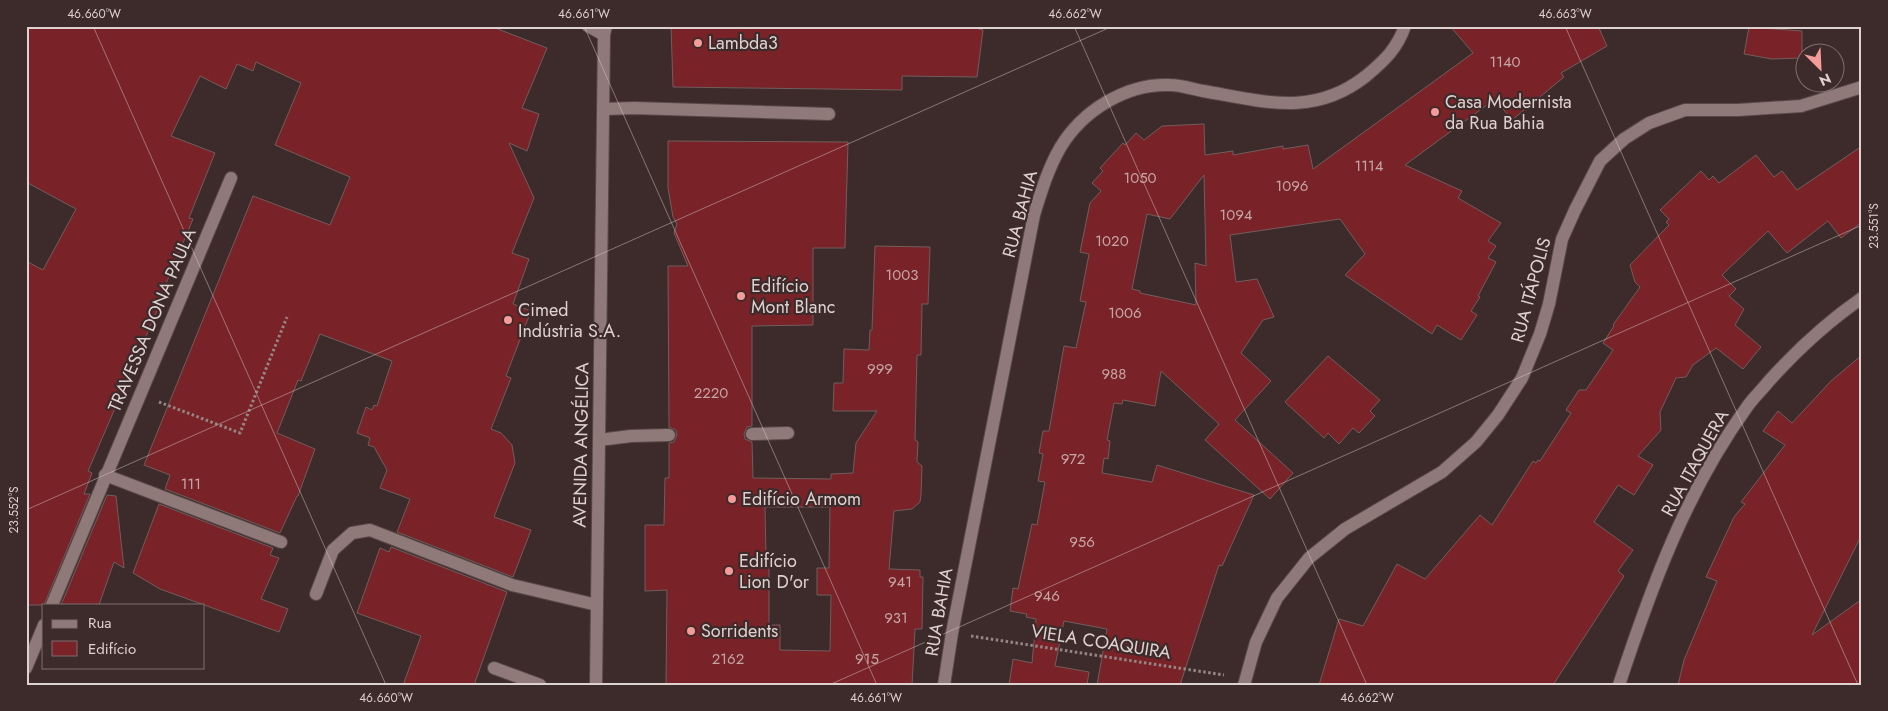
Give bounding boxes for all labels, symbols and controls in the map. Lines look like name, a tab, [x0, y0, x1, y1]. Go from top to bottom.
text: 46.660°W	[67, 5, 121, 23]
text: 46.661°W	[558, 5, 610, 23]
text: 46.662°W	[1048, 5, 1102, 23]
text: 46.663°W	[1538, 5, 1592, 23]
place label: Lambda3	[708, 30, 778, 56]
marker: Lambda3	[692, 37, 704, 49]
north arrow	[1796, 42, 1846, 92]
house number: 1140	[1489, 51, 1521, 73]
text: N	[1816, 68, 1834, 91]
place label: Casa Modernista da Rua Bahia	[1445, 89, 1572, 136]
marker: Casa Modernista da Rua Bahia	[1429, 106, 1441, 118]
house number: 1114	[1355, 155, 1384, 177]
street label: RUA BAHIA	[996, 167, 1044, 261]
house number: 1050	[1123, 167, 1157, 189]
house number: 1096	[1275, 175, 1309, 197]
text: 23.551°S	[1865, 203, 1883, 249]
house number: 1094	[1219, 204, 1253, 226]
street label: TRAVESSA DONA PAULA	[101, 224, 203, 416]
house number: 1020	[1095, 230, 1129, 252]
street label: RUA ITÁPOLIS	[1504, 234, 1558, 346]
house number: 1003	[886, 264, 918, 286]
place label: Edifício Mont Blanc	[751, 273, 835, 320]
marker: Edifício Mont Blanc	[735, 290, 747, 302]
place label: Cimed Indústria S.A.	[518, 297, 621, 344]
house number: 1006	[1108, 302, 1142, 324]
marker: Cimed Indústria S.A.	[502, 314, 514, 326]
house number: 999	[867, 358, 893, 380]
street label: AVENIDA ANGÉLICA	[567, 362, 595, 528]
house number: 988	[1101, 363, 1127, 385]
house number: 2220	[694, 382, 728, 404]
street label: RUA ITAQUERA	[1655, 405, 1735, 521]
house number: 972	[1061, 448, 1085, 470]
house number: 111	[181, 473, 201, 495]
text: 23.552°S	[5, 486, 23, 534]
place label: Edifício Armom	[742, 486, 861, 512]
marker: Edifício Armom	[726, 493, 738, 505]
house number: 956	[1069, 531, 1095, 553]
place label: Edifício Lion D'or	[739, 548, 810, 595]
marker: Edifício Lion D'or	[723, 565, 735, 577]
street label: RUA BAHIA	[918, 566, 960, 658]
house number: 941	[888, 571, 912, 593]
house number: 946	[1034, 585, 1060, 607]
legend	[42, 604, 205, 668]
house number: 931	[884, 607, 908, 629]
text: Rua	[88, 612, 112, 634]
place label: Sorridents	[701, 618, 778, 644]
street label: VIELA COAQUIRA	[1029, 618, 1173, 666]
marker: Sorridents	[685, 625, 697, 637]
text: Edifício	[88, 638, 136, 660]
house number: 2162	[712, 648, 744, 670]
house number: 915	[855, 648, 879, 670]
text: 46.660°W	[359, 689, 413, 707]
text: 46.661°W	[850, 689, 902, 707]
text: 46.662°W	[1340, 689, 1394, 707]

